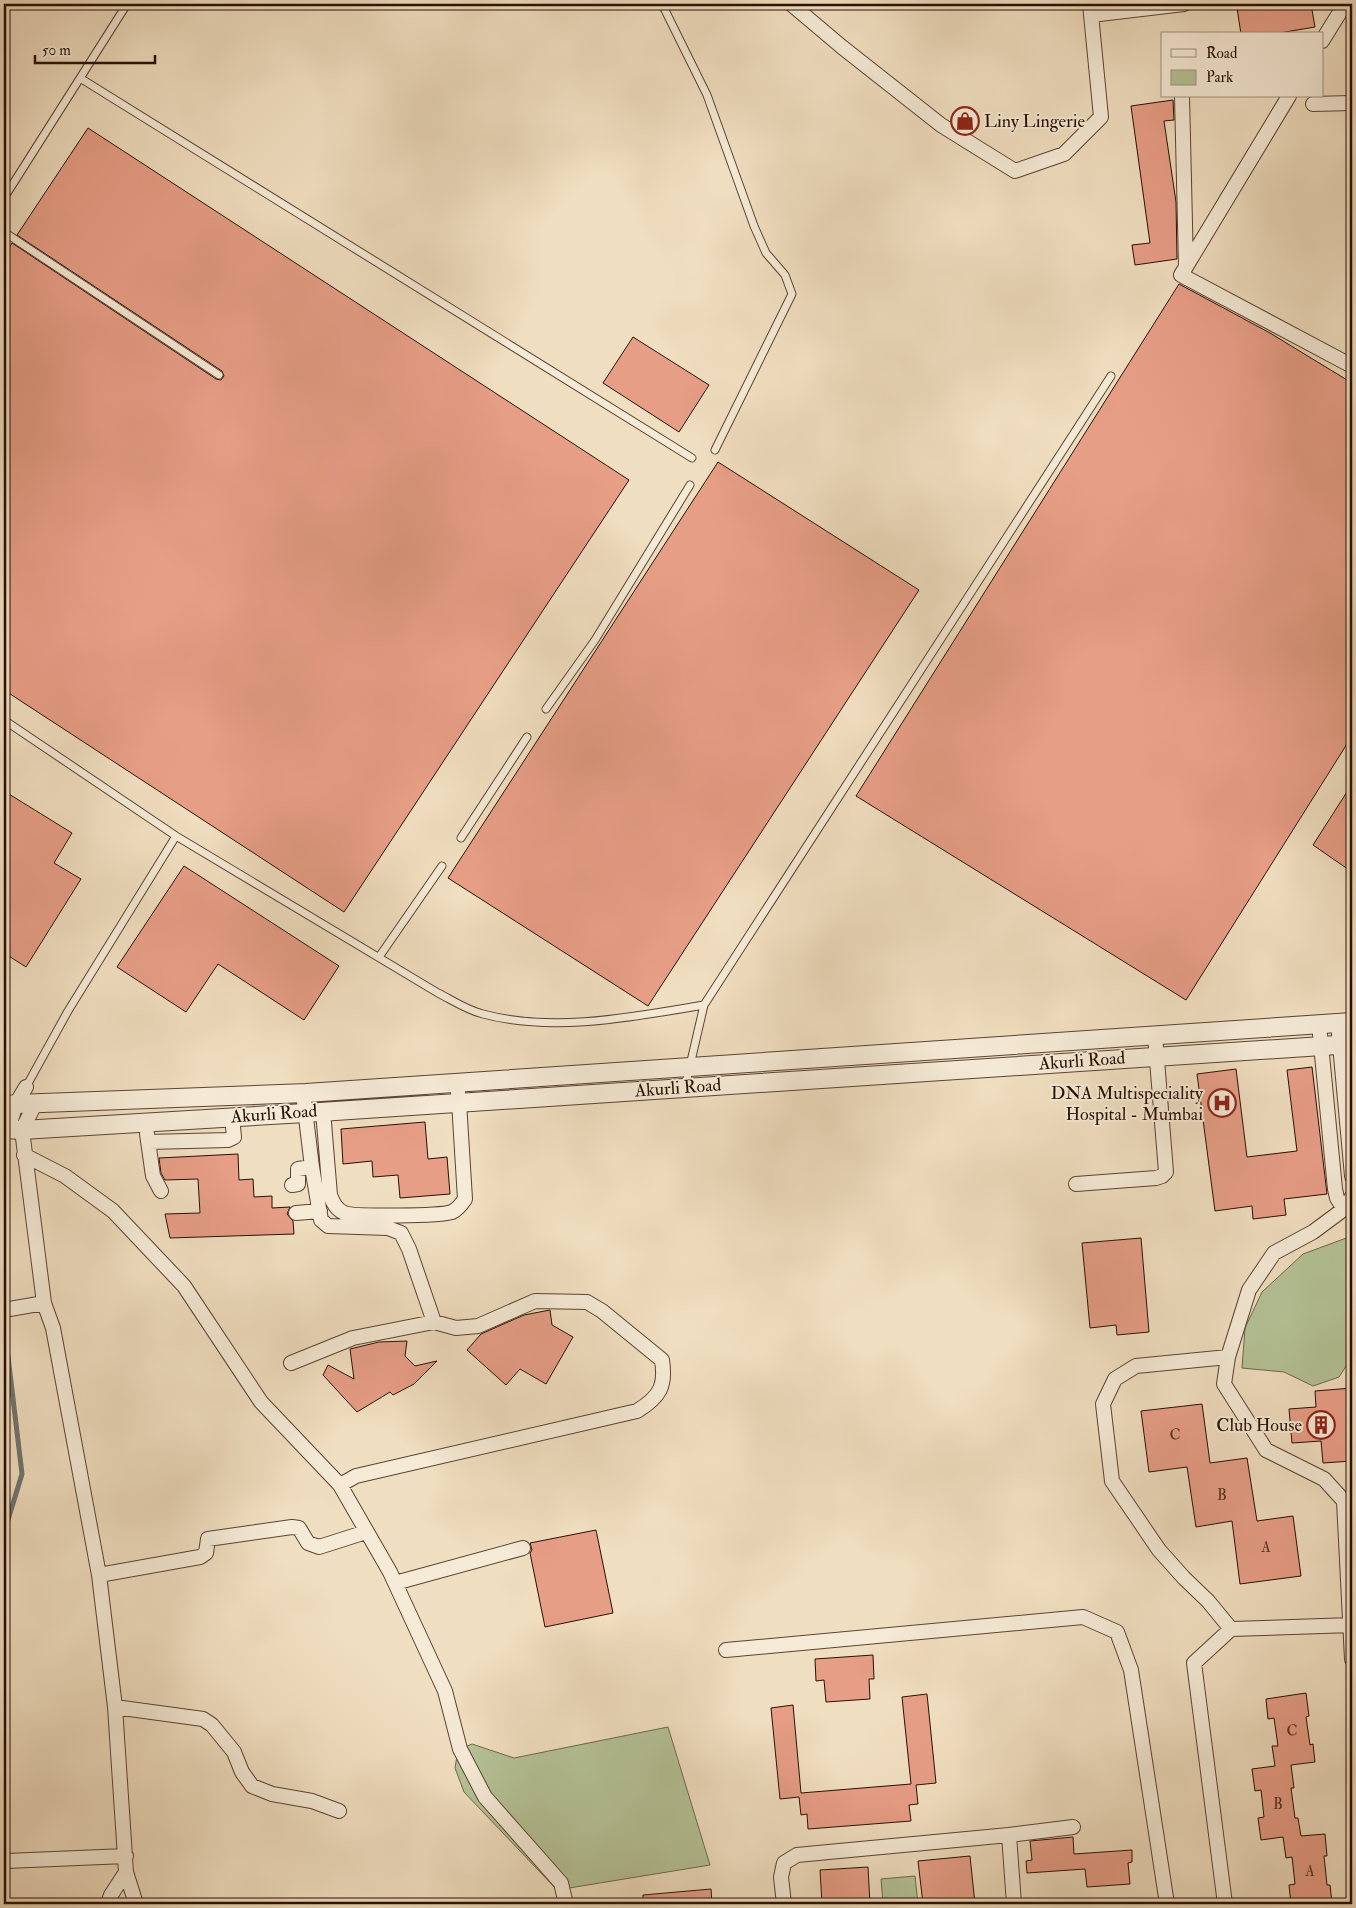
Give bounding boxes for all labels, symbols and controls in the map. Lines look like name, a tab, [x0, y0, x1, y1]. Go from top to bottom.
scale bar	[35, 32, 155, 64]
legend	[1161, 32, 1324, 98]
text: 50 m	[42, 41, 71, 60]
text: Road	[1206, 44, 1238, 63]
text: Park	[1206, 68, 1233, 87]
shop icon: Liny Lingerie	[950, 106, 980, 136]
place label: Liny Lingerie	[984, 110, 1086, 133]
street label: Akurli Road	[1037, 1046, 1126, 1076]
street label: Akurli Road	[633, 1073, 722, 1103]
place label: DNA Multispeciality Hospital - Mumbai	[1051, 1082, 1204, 1126]
hospital icon: DNA Multispeciality Hospital - Mumbai	[1207, 1088, 1237, 1118]
street label: Akurli Road	[229, 1099, 318, 1129]
building icon: Club House	[1306, 1410, 1336, 1440]
place label: Club House	[1216, 1414, 1302, 1437]
house number: C	[1170, 1426, 1181, 1445]
house number: B	[1217, 1486, 1227, 1505]
house number: A	[1260, 1538, 1271, 1557]
house number: C	[1287, 1722, 1298, 1741]
house number: B	[1273, 1795, 1283, 1814]
house number: A	[1304, 1862, 1315, 1881]

